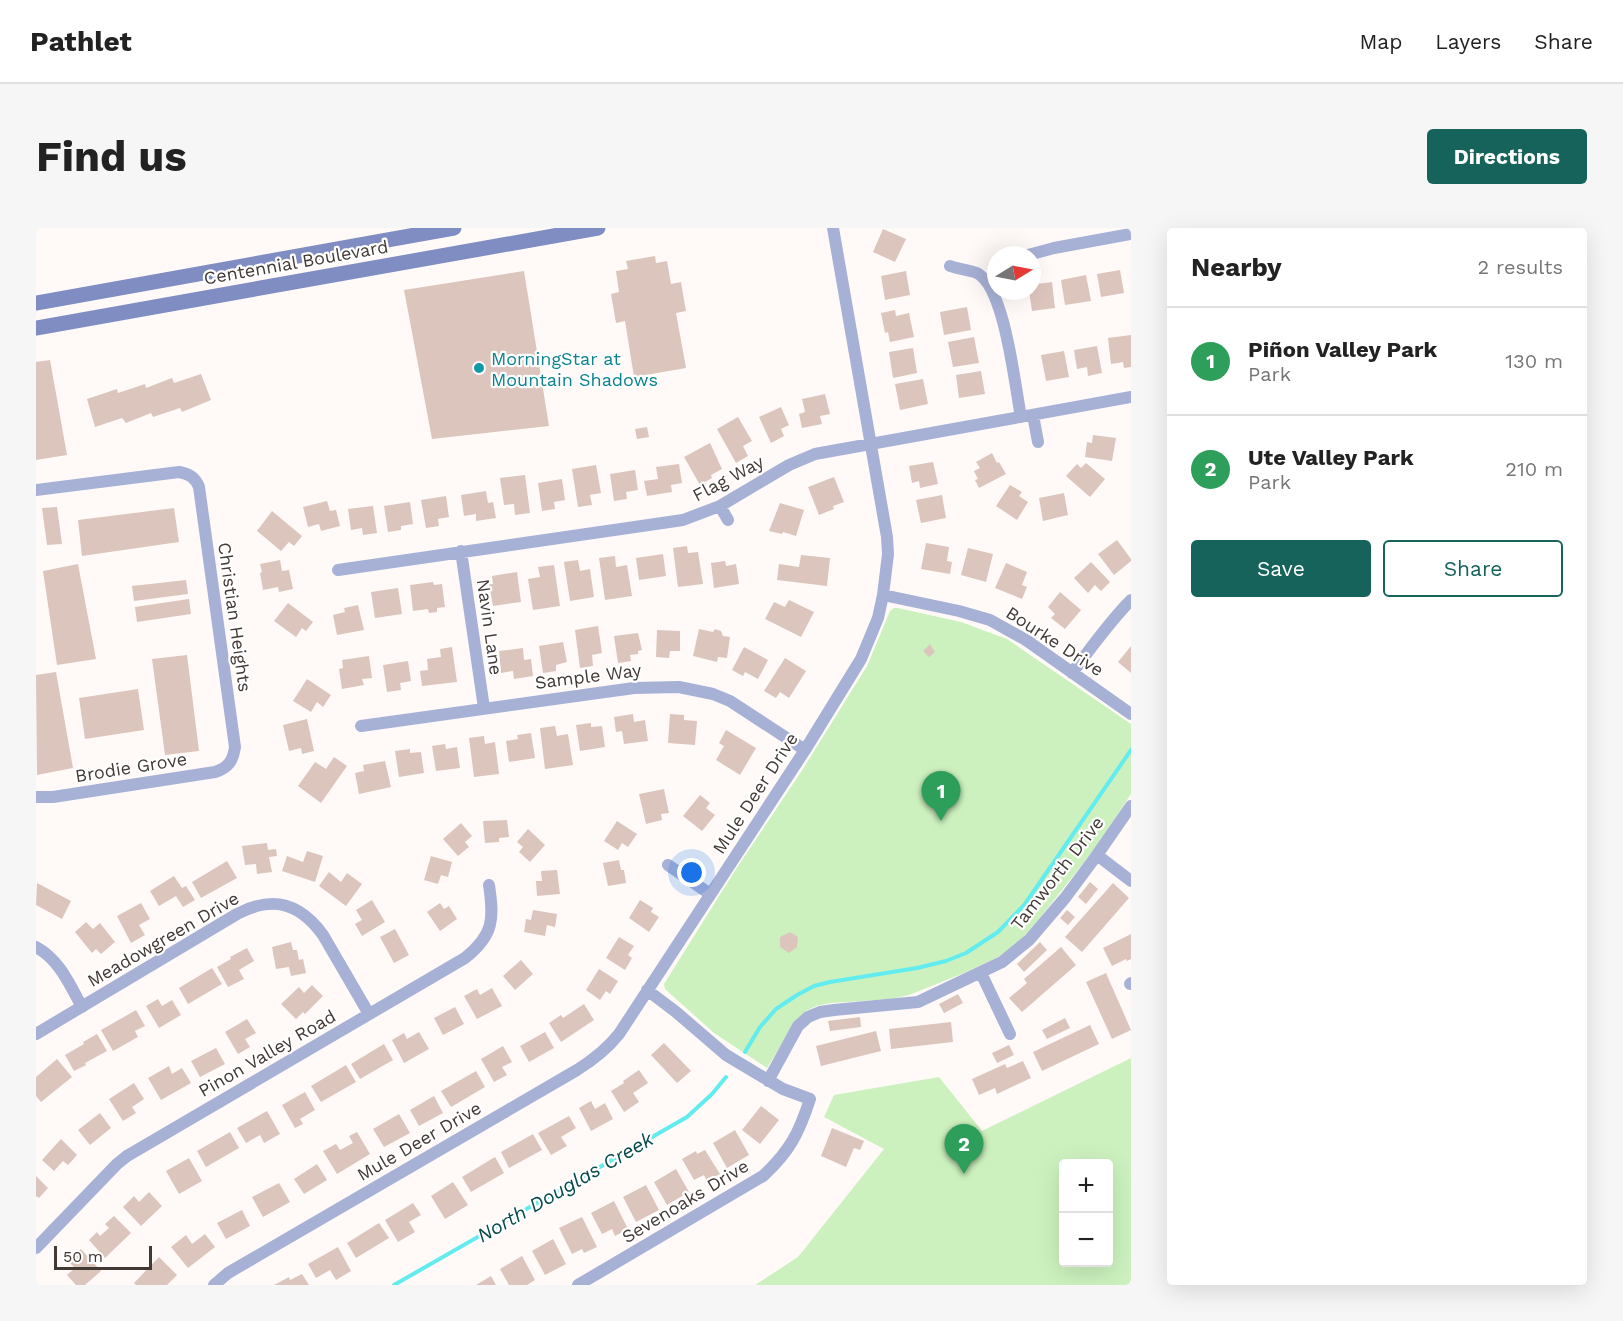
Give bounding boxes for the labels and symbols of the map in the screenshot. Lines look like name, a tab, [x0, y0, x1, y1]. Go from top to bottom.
street label: Centennial Boulevard	[202, 235, 390, 289]
north arrow	[987, 246, 1041, 300]
place label: MorningStar at Mountain Shadows	[491, 348, 658, 390]
marker: MorningStar at Mountain Shadows	[472, 361, 486, 375]
street label: Flag Way	[689, 450, 768, 505]
street label: Christian Heights	[214, 541, 256, 693]
street label: Navin Lane	[473, 578, 507, 676]
street label: Bourke Drive	[1002, 602, 1108, 680]
street label: Sample Way	[534, 659, 643, 693]
street label: Mule Deer Drive	[708, 729, 802, 857]
street label: Brodie Grove	[74, 748, 188, 786]
pin: 1	[922, 772, 960, 821]
street label: Tamworth Drive	[1006, 812, 1108, 934]
your location	[677, 858, 706, 887]
street label: Meadowgreen Drive	[83, 887, 243, 991]
street label: Pinon Valley Road	[195, 1005, 339, 1101]
street label: Mule Deer Drive	[353, 1097, 485, 1185]
pin: 2	[944, 1124, 984, 1174]
water label: North Douglas Creek	[472, 1126, 659, 1247]
street label: Sevenoaks Drive	[618, 1155, 752, 1247]
scale bar	[54, 1243, 152, 1270]

